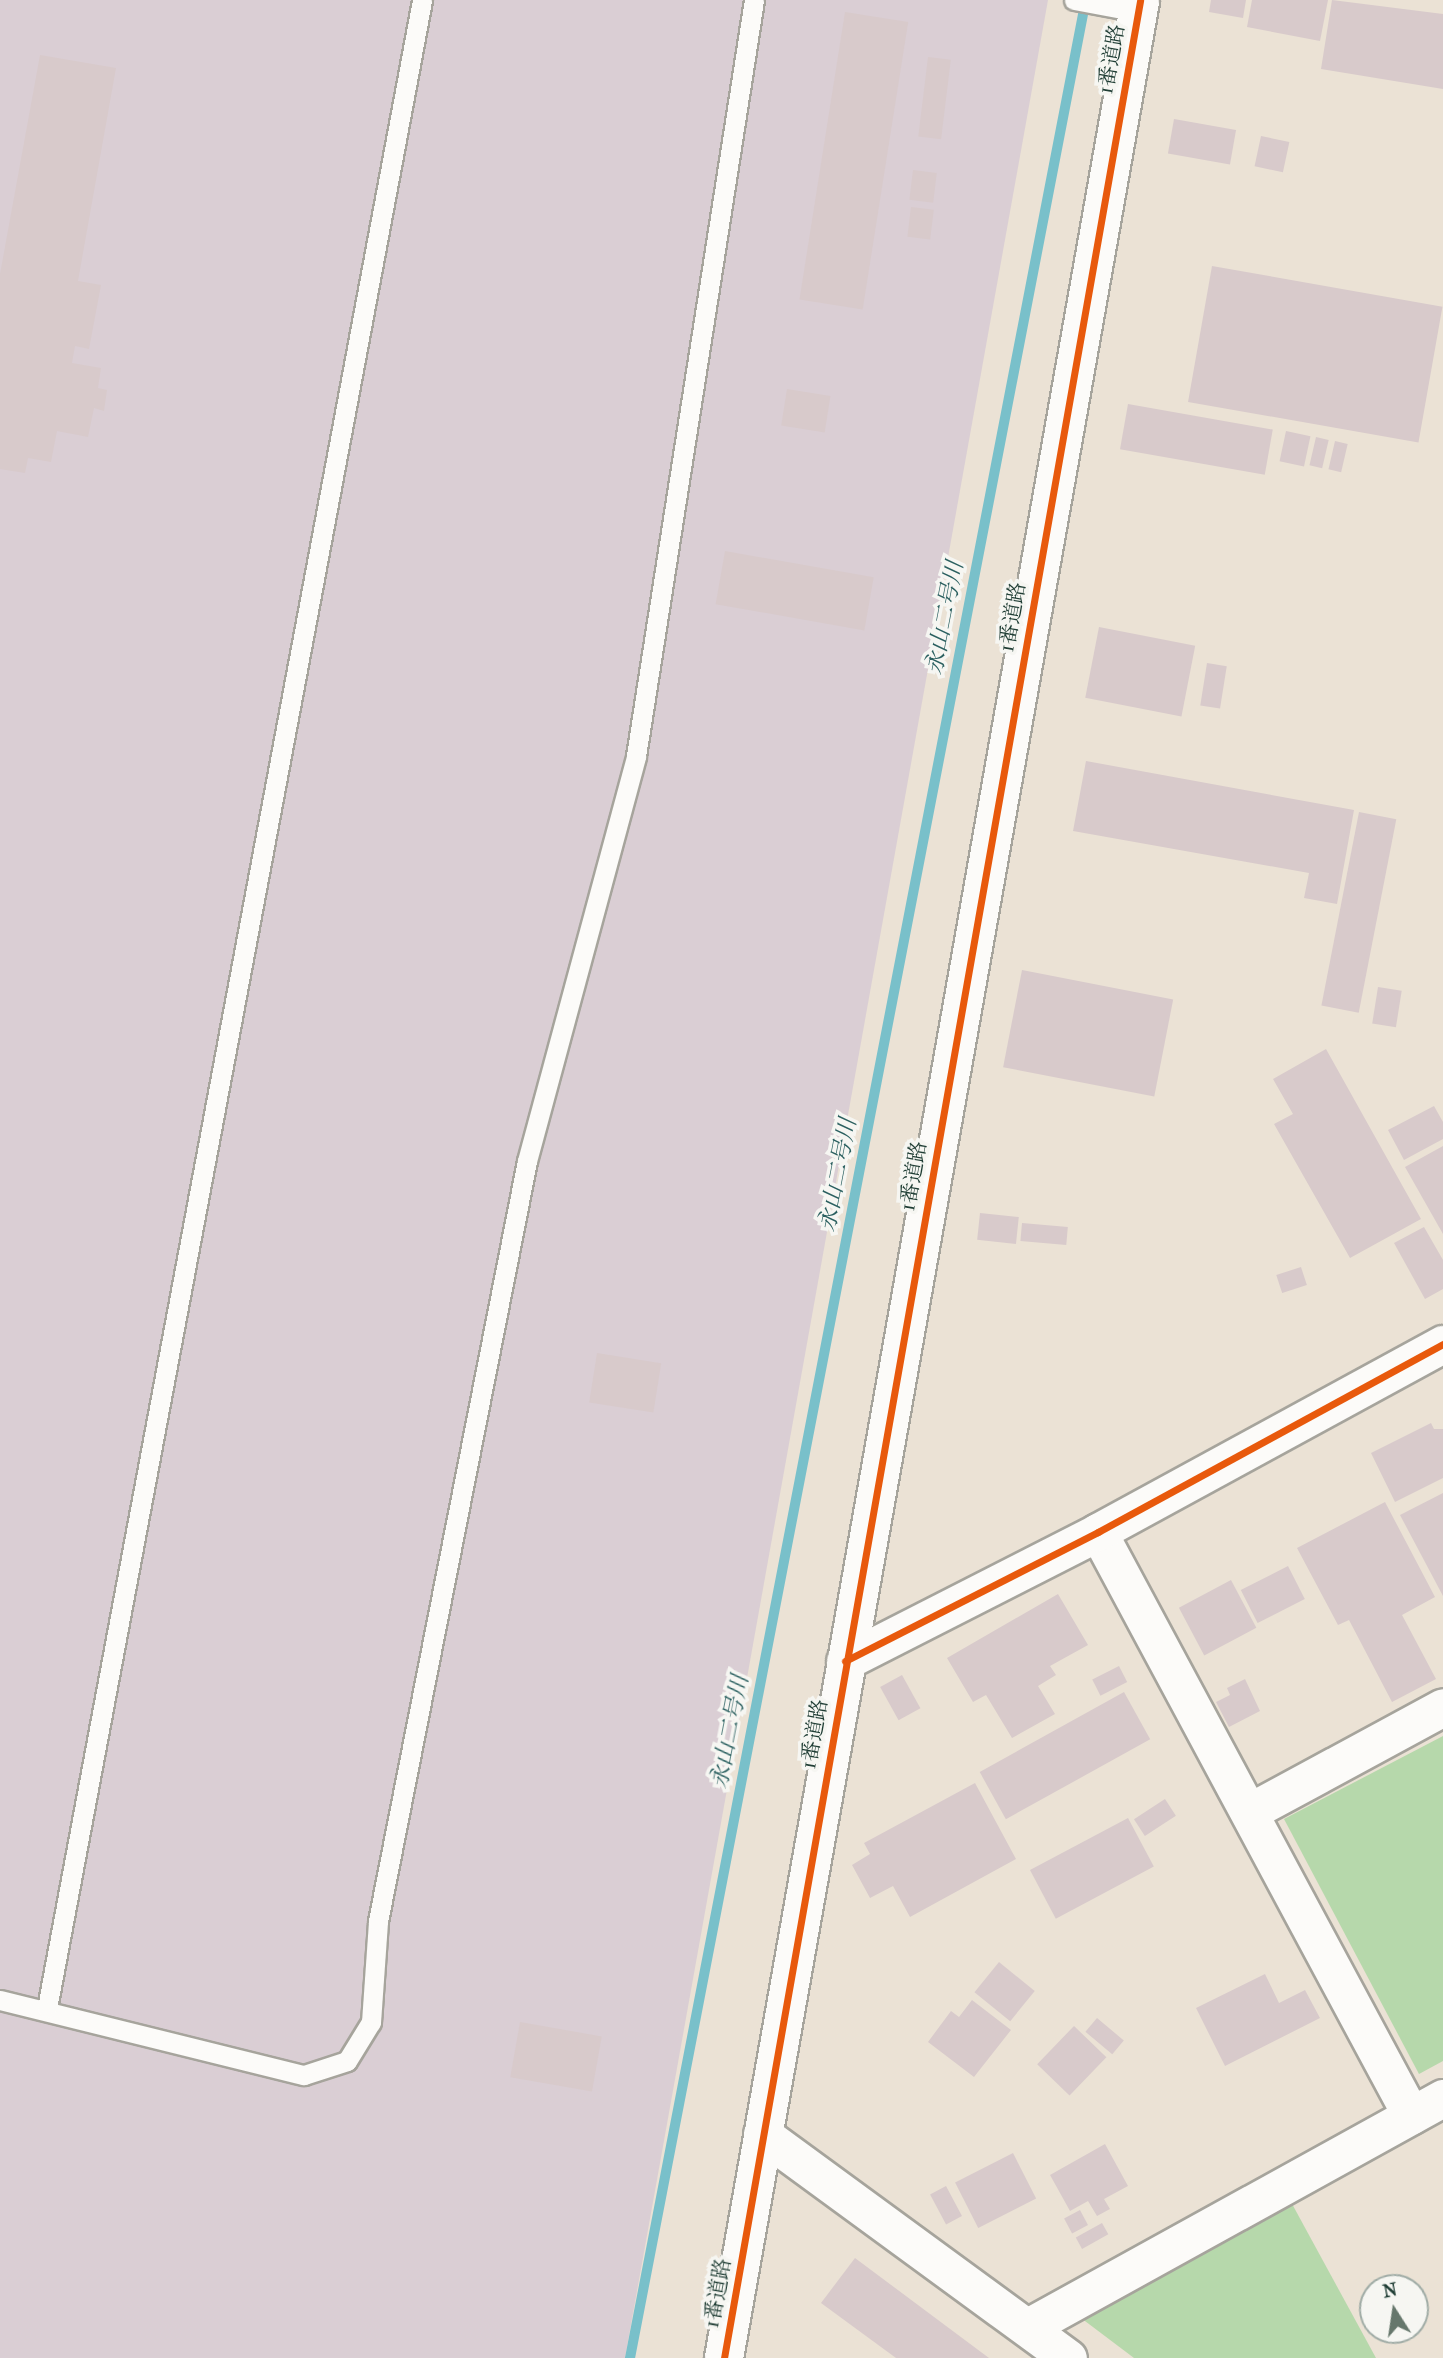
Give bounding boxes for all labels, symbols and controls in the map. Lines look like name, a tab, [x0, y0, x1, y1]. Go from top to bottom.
street label: 1番道路	[1092, 22, 1130, 96]
water label: 永山二号川	[920, 559, 970, 677]
street label: 1番道路	[993, 580, 1031, 654]
water label: 永山二号川	[813, 1116, 863, 1234]
street label: 1番道路	[894, 1139, 932, 1213]
water label: 永山二号川	[705, 1673, 755, 1791]
street label: 1番道路	[795, 1697, 833, 1771]
street label: 1番道路	[698, 2256, 736, 2330]
north arrow	[1359, 2274, 1429, 2344]
text: N	[1381, 2278, 1399, 2303]

